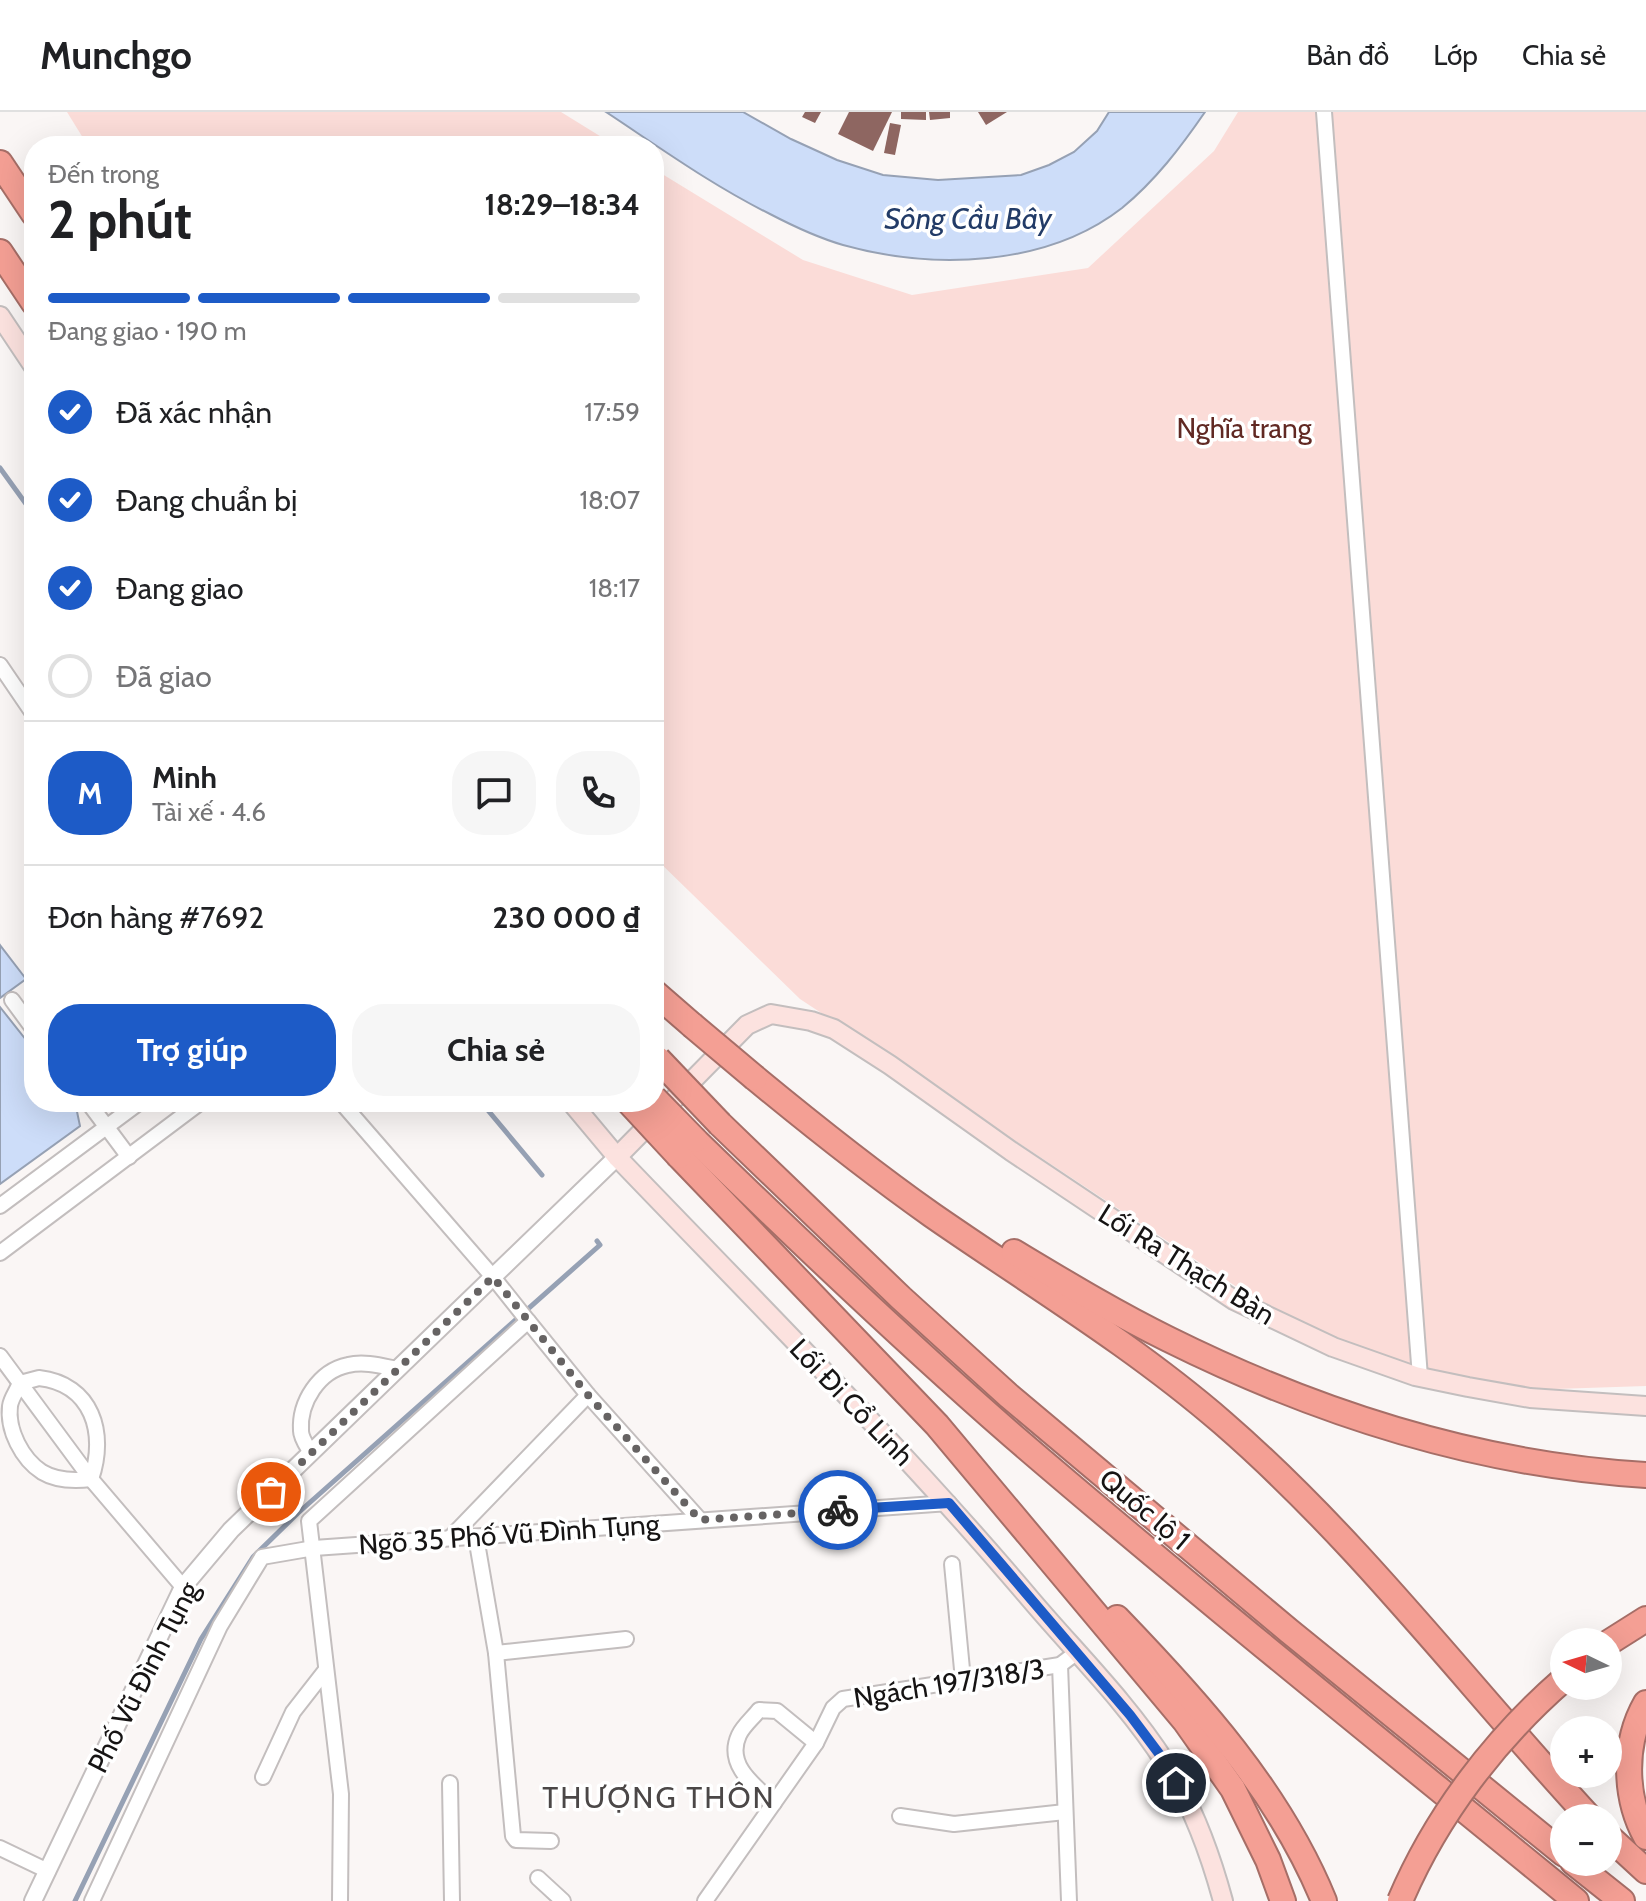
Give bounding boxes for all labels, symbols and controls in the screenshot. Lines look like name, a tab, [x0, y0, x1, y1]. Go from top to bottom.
text: Munchgo	[40, 32, 192, 79]
text: Bản đồ	[1306, 38, 1389, 72]
text: Lớp	[1433, 38, 1478, 72]
text: Chia sẻ	[1522, 38, 1606, 72]
text: Đến trong	[48, 158, 159, 190]
text: 18:29–18:34	[485, 186, 640, 223]
text: 2 phút	[48, 188, 192, 251]
water label: Sông Cầu Bây	[884, 200, 1053, 237]
text: Đang giao · 190 m	[48, 315, 246, 347]
icon: check	[48, 390, 92, 434]
text: Đã xác nhận	[116, 394, 272, 431]
text: 17:59	[584, 396, 640, 428]
park label: Nghĩa trang	[1176, 411, 1313, 445]
icon: check	[48, 478, 92, 522]
text: Đang chuẩn bị	[116, 482, 297, 519]
text: 18:07	[579, 484, 640, 516]
icon: check	[48, 566, 92, 610]
text: Đang giao	[116, 570, 244, 607]
text: 18:17	[589, 572, 640, 604]
text: Đã giao	[116, 658, 212, 695]
button: chat	[452, 751, 536, 835]
button: phone	[556, 751, 640, 835]
text: Minh	[152, 759, 217, 796]
text: M	[78, 775, 103, 812]
text: Tài xế · 4.6	[152, 796, 266, 828]
text: Đơn hàng #7692	[48, 899, 264, 936]
text: 230 000 ₫	[493, 899, 640, 936]
button: Trợ giúp	[48, 1004, 336, 1096]
button: Chia sẻ	[352, 1004, 640, 1096]
street label: Lối Ra Thạch Bàn	[1093, 1196, 1281, 1332]
street label: Lối Đi Cổ Linh	[783, 1331, 921, 1473]
pin	[237, 1458, 305, 1526]
street label: Quốc lộ 1	[1093, 1461, 1197, 1557]
icon: bag	[249, 1470, 293, 1514]
courier	[798, 1470, 878, 1550]
icon: bike	[816, 1488, 860, 1532]
street label: Ngõ 35 Phố Vũ Đình Tụng	[357, 1506, 662, 1561]
street label: Phố Vũ Đình Tụng	[80, 1575, 206, 1778]
north arrow	[1550, 1628, 1622, 1700]
map controls	[1550, 1628, 1622, 1876]
street label: Ngách 197/318/3	[851, 1651, 1047, 1715]
button: +	[1550, 1716, 1622, 1788]
pin	[1142, 1749, 1210, 1817]
icon: home	[1154, 1761, 1198, 1805]
district label: THƯỢNG THÔN	[542, 1779, 776, 1816]
button: −	[1550, 1804, 1622, 1876]

